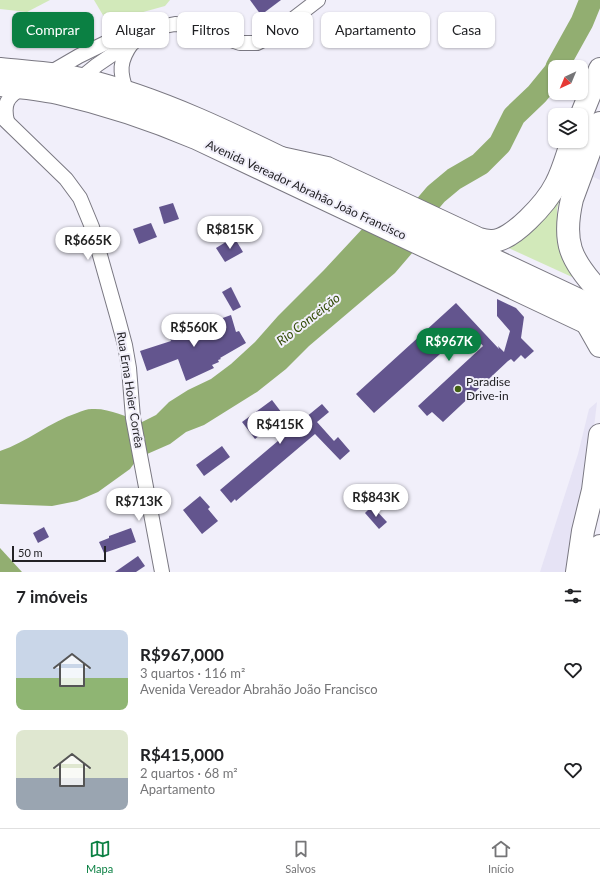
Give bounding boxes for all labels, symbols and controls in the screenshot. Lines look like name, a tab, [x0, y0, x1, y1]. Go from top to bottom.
chip: Comprar	[12, 12, 94, 48]
chip: Alugar	[102, 12, 169, 48]
chip: Filtros	[177, 12, 244, 48]
chip: Novo	[252, 12, 313, 48]
chip: Apartamento	[321, 12, 430, 48]
chip: Casa	[438, 12, 495, 48]
north arrow	[548, 60, 588, 100]
map controls	[548, 60, 588, 148]
button: layers	[548, 108, 588, 148]
street label: Avenida Vereador Abrahão João Francisco	[204, 136, 409, 243]
pin: R$815K	[197, 216, 263, 250]
text: R$815K	[206, 221, 254, 237]
pin: R$665K	[55, 227, 121, 261]
text: R$665K	[64, 232, 112, 248]
water label: Rio Conceição	[273, 289, 343, 349]
pin: R$560K	[161, 314, 227, 348]
text: R$560K	[170, 319, 218, 335]
pin: R$967K	[416, 328, 482, 362]
street label: Rua Erna Hoier Corrêa	[114, 331, 147, 449]
text: R$967K	[425, 333, 473, 349]
place label: Paradise Drive-in	[466, 374, 510, 403]
marker: Paradise Drive-in	[453, 384, 463, 394]
pin: R$415K	[247, 411, 313, 445]
text: R$415K	[256, 416, 304, 432]
pin: R$843K	[343, 484, 409, 518]
pin: R$713K	[106, 488, 172, 522]
text: R$843K	[352, 489, 400, 505]
text: R$713K	[115, 493, 163, 509]
scale bar	[12, 544, 106, 563]
text: 50 m	[18, 546, 43, 559]
icon: filters	[562, 585, 584, 607]
text: 7 imóveis	[16, 586, 88, 607]
text: R$967,000	[140, 644, 224, 665]
icon: home	[48, 646, 96, 694]
icon: heart	[562, 659, 584, 681]
text: 3 quartos · 116 m²	[140, 665, 245, 681]
text: Avenida Vereador Abrahão João Francisco	[140, 681, 378, 697]
text: R$415,000	[140, 744, 224, 765]
icon: home	[48, 746, 96, 794]
icon: heart	[562, 759, 584, 781]
text: 2 quartos · 68 m²	[140, 765, 238, 781]
text: Apartamento	[140, 781, 215, 797]
tab: Mapa	[86, 838, 113, 875]
tab: Salvos	[285, 838, 316, 875]
tab: Início	[488, 838, 514, 875]

